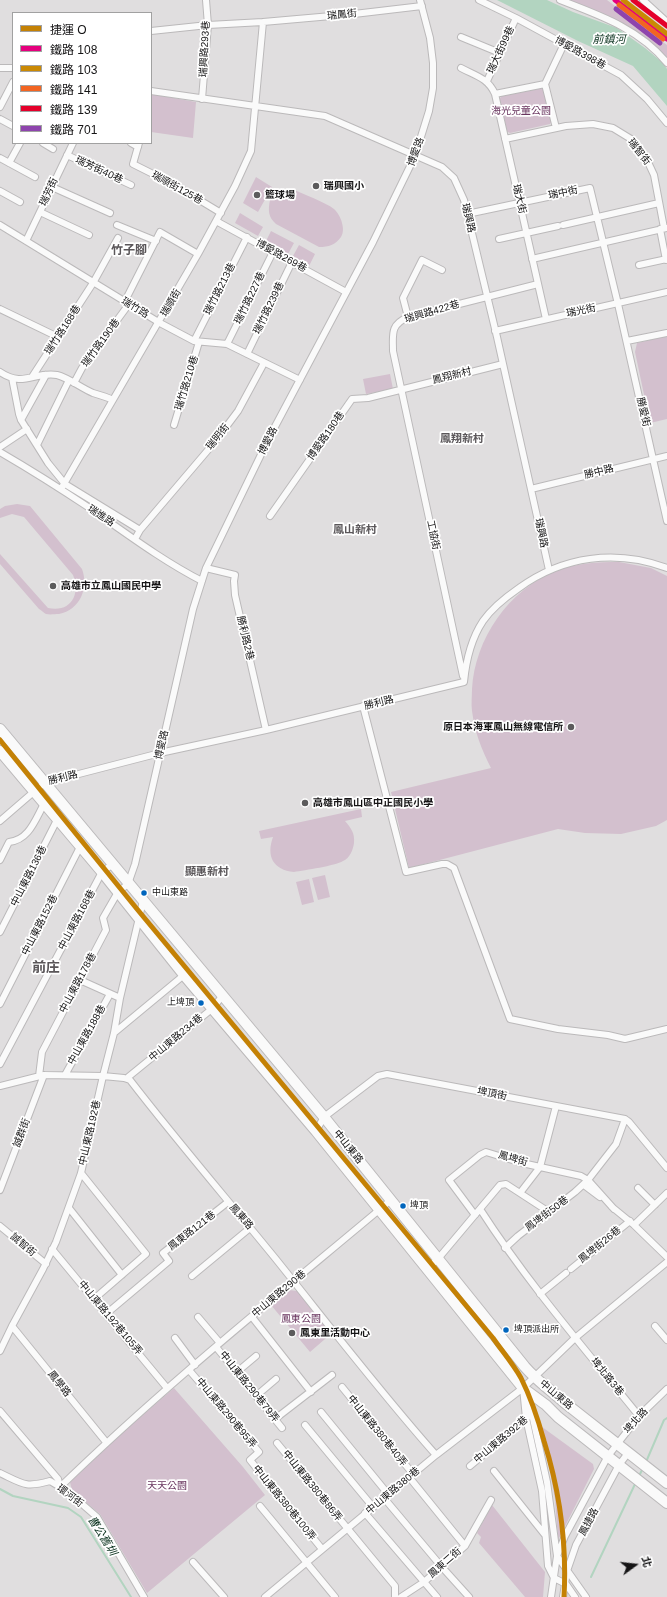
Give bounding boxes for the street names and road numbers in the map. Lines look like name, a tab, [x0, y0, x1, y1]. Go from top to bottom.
street label: 瑞鳳街	[326, 7, 358, 23]
street label: 瑞興路293巷	[198, 20, 212, 78]
street label: 瑞大街99巷	[485, 24, 517, 76]
street label: 博愛路398巷	[552, 34, 608, 72]
street label: 博愛路	[405, 136, 427, 168]
street label: 瑞智街	[625, 136, 653, 168]
street label: 瑞芳街40巷	[73, 154, 125, 186]
street label: 瑞順街125巷	[149, 169, 205, 207]
street label: 瑞芳街	[37, 176, 61, 208]
street label: 瑞大街	[510, 183, 528, 215]
street label: 瑞中街	[547, 184, 579, 202]
street label: 瑞興路	[459, 202, 477, 234]
street label: 博愛路269巷	[253, 237, 309, 275]
street label: 瑞竹路213巷	[202, 261, 238, 317]
street label: 瑞竹路227巷	[232, 270, 268, 326]
street label: 瑞竹路239巷	[251, 280, 287, 336]
street label: 瑞順街	[158, 287, 184, 319]
street label: 瑞竹路	[119, 295, 151, 321]
street label: 瑞興路422巷	[403, 298, 461, 326]
street label: 瑞光街	[565, 302, 597, 320]
street label: 瑞竹路168巷	[43, 303, 83, 357]
street label: 瑞竹路190巷	[79, 317, 123, 369]
street label: 瑞竹路210巷	[173, 354, 201, 412]
street label: 鳳翔新村	[431, 365, 473, 387]
street label: 勝愛街	[634, 396, 652, 428]
street label: 博愛路180巷	[305, 409, 347, 463]
street label: 瑞明街	[204, 422, 232, 452]
street label: 博愛路	[256, 425, 280, 457]
street label: 勝中路	[583, 463, 615, 481]
street label: 瑞進路	[85, 503, 117, 529]
street label: 瑞興路	[532, 517, 550, 549]
street label: 工協街	[424, 519, 442, 551]
street label: 勝利路2巷	[234, 614, 256, 662]
street label: 勝利路	[363, 694, 395, 712]
street label: 博愛路	[153, 729, 171, 761]
street label: 勝利路	[47, 769, 79, 787]
street label: 中山東路136巷	[9, 844, 49, 908]
street label: 中山東路168巷	[56, 888, 98, 952]
street label: 中山東路152巷	[20, 893, 60, 957]
street label: 中山東路178巷	[57, 951, 99, 1015]
street label: 中山東路188巷	[66, 1003, 108, 1067]
street label: 中山東路234巷	[147, 1012, 205, 1064]
street label: 埤頂街	[476, 1085, 508, 1103]
street label: 中山東路192巷	[77, 1099, 103, 1167]
street label: 誠群街	[11, 1117, 33, 1149]
street label: 中山東路	[331, 1128, 365, 1166]
street label: 鳳埤街	[497, 1149, 529, 1169]
street label: 鳳埤街50巷	[523, 1194, 571, 1234]
street label: 鳳東路	[227, 1202, 255, 1232]
street label: 鳳東路121巷	[166, 1209, 218, 1253]
street label: 鳳埤街26巷	[576, 1224, 624, 1266]
street label: 誠智街	[8, 1231, 38, 1259]
street label: 中山東路290巷	[250, 1268, 308, 1320]
street label: 中山東路192巷105弄	[75, 1278, 145, 1358]
street label: 中山東路290巷79弄	[217, 1349, 281, 1425]
street label: 埤北路3巷	[588, 1356, 626, 1398]
street label: 鳳學路	[45, 1369, 73, 1399]
street label: 中山東路290巷95弄	[193, 1376, 259, 1450]
street label: 中山東路	[537, 1378, 575, 1412]
street label: 中山東路380巷40弄	[345, 1393, 409, 1469]
street label: 埤北路	[622, 1406, 650, 1436]
street label: 中山東路392巷	[472, 1414, 530, 1466]
street label: 中山東路380巷86弄	[280, 1448, 344, 1524]
street label: 中山東路380巷100弄	[250, 1463, 318, 1543]
street label: 中山東路380巷	[364, 1465, 422, 1517]
street label: 環河街	[54, 1482, 86, 1510]
street label: 鳳捷路	[577, 1506, 601, 1538]
street label: 鳳東二街	[426, 1545, 464, 1581]

